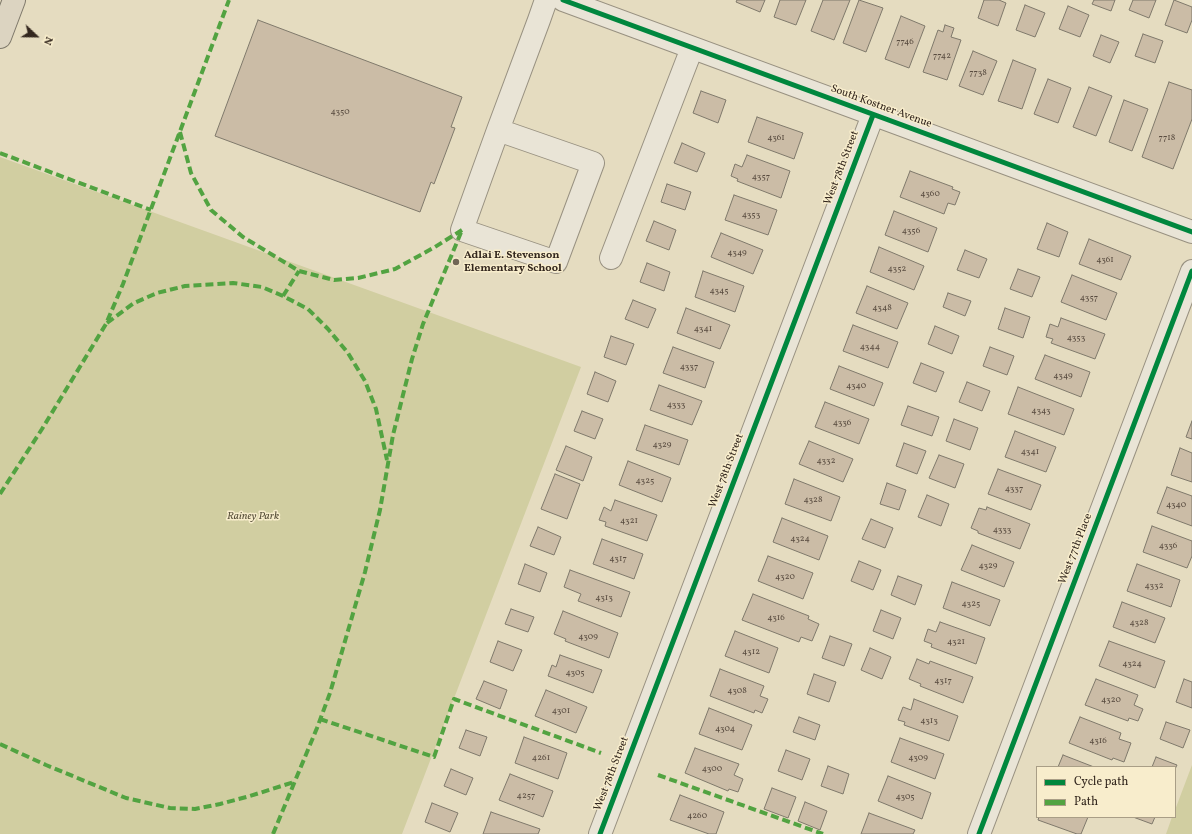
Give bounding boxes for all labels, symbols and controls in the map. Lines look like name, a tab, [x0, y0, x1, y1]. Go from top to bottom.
north arrow	[16, 16, 56, 56]
text: N	[39, 34, 56, 47]
house number: 7746	[896, 37, 914, 47]
house number: 7742	[933, 51, 951, 61]
house number: 7738	[969, 68, 987, 78]
street label: South Kostner Avenue	[829, 83, 933, 131]
house number: 4350	[330, 107, 350, 117]
street label: West 78th Street	[822, 129, 862, 207]
house number: 4361	[767, 133, 785, 143]
house number: 7718	[1159, 133, 1175, 143]
house number: 4357	[752, 172, 770, 182]
house number: 4360	[920, 189, 940, 199]
house number: 4353	[742, 210, 760, 220]
house number: 4356	[902, 226, 920, 236]
house number: 4349	[727, 248, 747, 258]
place label: Adlai E. Stevenson Elementary School	[464, 249, 562, 275]
house number: 4361	[1096, 255, 1114, 265]
marker: Adlai E. Stevenson Elementary School	[451, 257, 461, 267]
house number: 4352	[888, 264, 906, 274]
house number: 4345	[709, 286, 729, 296]
house number: 4357	[1080, 293, 1098, 303]
house number: 4348	[872, 303, 892, 313]
house number: 4341	[694, 324, 712, 334]
house number: 4353	[1067, 333, 1085, 343]
house number: 4344	[860, 342, 880, 352]
house number: 4337	[680, 362, 698, 372]
house number: 4349	[1053, 371, 1073, 381]
house number: 4340	[846, 381, 866, 391]
house number: 4333	[667, 400, 685, 410]
house number: 4343	[1031, 406, 1051, 416]
house number: 4336	[833, 418, 851, 428]
street label: West 78th Street	[707, 432, 747, 510]
house number: 4329	[652, 440, 672, 450]
house number: 4341	[1021, 447, 1039, 457]
house number: 4332	[816, 456, 836, 466]
house number: 4325	[636, 476, 654, 486]
house number: 4337	[1005, 484, 1023, 494]
house number: 4328	[803, 495, 823, 505]
house number: 4340	[1166, 500, 1186, 510]
park label: Rainey Park	[227, 510, 279, 524]
street label: West 77th Place	[1056, 512, 1096, 586]
house number: 4321	[620, 516, 638, 526]
house number: 4333	[993, 525, 1011, 535]
house number: 4324	[790, 534, 810, 544]
house number: 4336	[1159, 541, 1177, 551]
house number: 4317	[609, 554, 627, 564]
house number: 4329	[978, 561, 998, 571]
house number: 4320	[775, 572, 795, 582]
house number: 4332	[1144, 581, 1164, 591]
house number: 4313	[595, 593, 613, 603]
house number: 4325	[962, 599, 980, 609]
house number: 4316	[767, 613, 785, 623]
house number: 4328	[1129, 618, 1149, 628]
house number: 4309	[578, 632, 598, 642]
house number: 4321	[947, 637, 965, 647]
house number: 4312	[742, 647, 760, 657]
house number: 4324	[1122, 659, 1142, 669]
house number: 4305	[565, 668, 585, 678]
house number: 4317	[934, 676, 952, 686]
house number: 4308	[727, 686, 747, 696]
house number: 4320	[1101, 695, 1121, 705]
house number: 4301	[552, 706, 570, 716]
house number: 4313	[920, 716, 938, 726]
house number: 4304	[715, 724, 735, 734]
street label: West 78th Street	[592, 735, 632, 813]
house number: 4316	[1089, 736, 1107, 746]
house number: 4261	[532, 753, 550, 763]
house number: 4309	[908, 753, 928, 763]
house number: 4300	[702, 764, 722, 774]
legend	[1036, 766, 1176, 818]
text: Cycle path	[1074, 774, 1129, 790]
house number: 4257	[517, 791, 535, 801]
house number: 4305	[895, 792, 915, 802]
text: Path	[1074, 794, 1098, 810]
house number: 4260	[687, 811, 707, 821]

